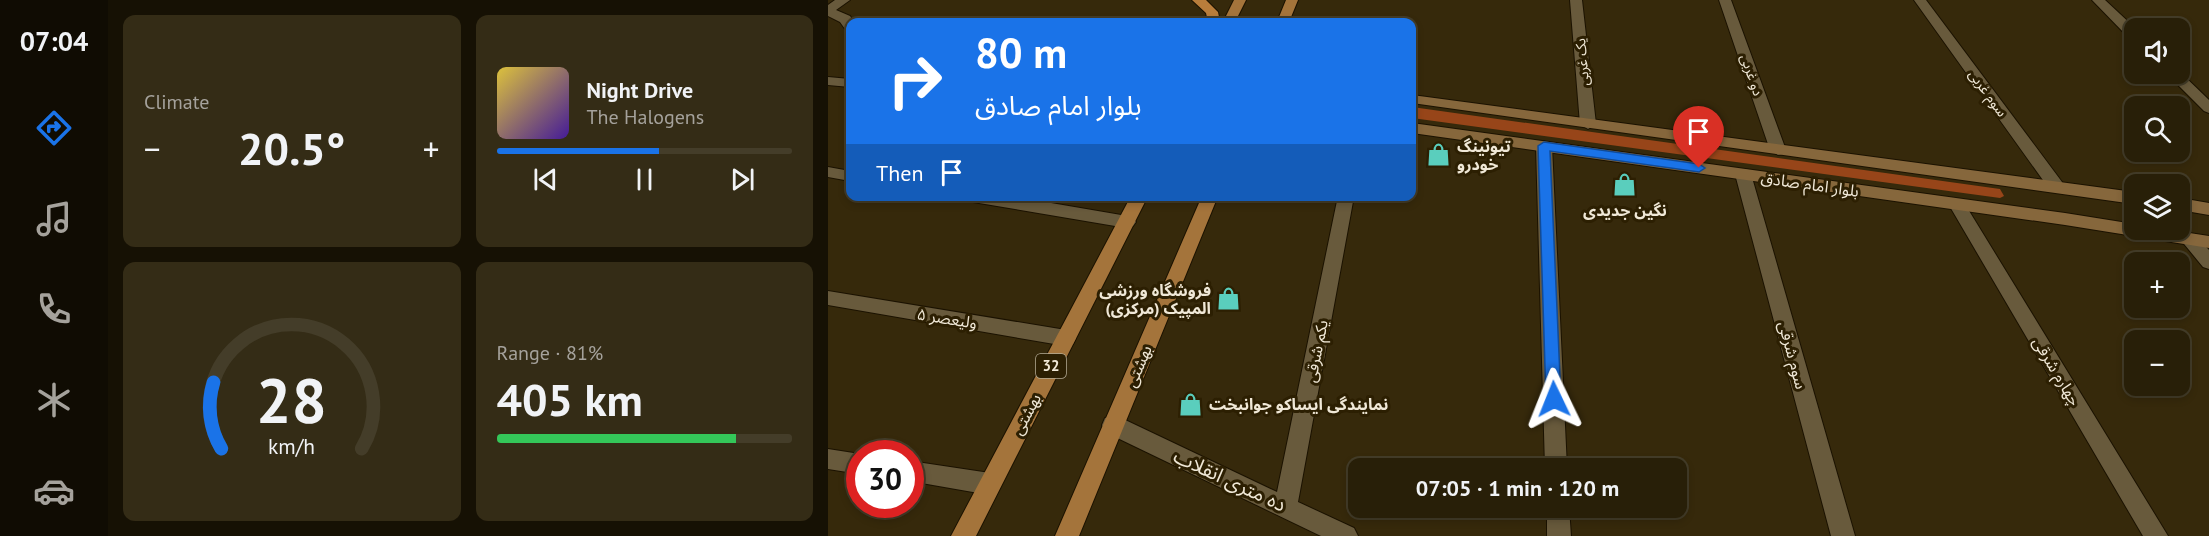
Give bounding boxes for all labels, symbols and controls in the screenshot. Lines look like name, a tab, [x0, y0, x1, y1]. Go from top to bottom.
map controls	[2124, 18, 2190, 396]
button: sound	[2124, 18, 2190, 84]
text: 07:04	[20, 24, 88, 58]
text: 80 m	[975, 25, 1067, 80]
street label: یک غربی	[1571, 37, 1593, 87]
icon: right	[876, 42, 954, 120]
street label: دو غربی	[1737, 52, 1768, 99]
street label: سوم غربی	[1963, 66, 2011, 121]
text: Night Drive	[587, 76, 693, 104]
text: بلوار امام صادق	[975, 88, 1141, 122]
text: Climate	[144, 89, 210, 115]
button: search	[2124, 96, 2190, 162]
text: The Halogens	[587, 104, 704, 130]
pin	[1673, 106, 1724, 168]
icon: directions	[33, 107, 75, 149]
icon: arrive	[1682, 115, 1715, 148]
text: 20.5°	[238, 119, 345, 177]
text: −	[144, 127, 161, 170]
text: +	[423, 127, 440, 170]
place label: تیونینگ خودرو	[1457, 136, 1511, 174]
shop icon: تیونینگ خودرو	[1426, 142, 1452, 168]
icon: arrive	[935, 156, 968, 189]
text: Then	[876, 159, 923, 187]
icon: previous	[529, 163, 562, 196]
icon: pause	[628, 163, 661, 196]
icon: next	[726, 163, 759, 196]
street label: بلوار امام صادق	[1759, 167, 1860, 204]
shop icon: نگین جدیدی	[1612, 172, 1638, 198]
button: layers	[2124, 174, 2190, 240]
icon: music	[33, 198, 75, 240]
place label: نگین جدیدی	[1583, 200, 1667, 220]
button: +	[2124, 252, 2190, 318]
place label: فروشگاه ورزشی المپیک (مرکزی)	[1099, 280, 1211, 319]
shop icon: فروشگاه ورزشی المپیک (مرکزی)	[1216, 286, 1242, 312]
icon: phone	[33, 288, 75, 330]
street label: ولیعصر ۵	[916, 303, 978, 333]
street label: یکم شرقی	[1300, 318, 1335, 385]
street label: سوم شرقی	[1771, 319, 1812, 392]
button: −	[2124, 330, 2190, 396]
street label: چهارم شرقی	[2026, 333, 2085, 411]
text: Range · 81%	[497, 340, 603, 366]
street label: بهشتى	[1120, 342, 1156, 390]
road number: 32	[1036, 354, 1066, 378]
text: 28	[256, 359, 327, 440]
position arrow	[1522, 367, 1586, 431]
text: 405 km	[497, 370, 643, 428]
icon: climate	[33, 379, 75, 421]
street label: بهشتی	[1007, 390, 1045, 438]
shop icon: نمایندگی ایساکو جوانبخت	[1178, 391, 1204, 417]
place label: نمایندگی ایساکو جوانبخت	[1209, 394, 1388, 414]
text: km/h	[268, 432, 315, 460]
speed limit sign: 30	[846, 440, 924, 518]
street label: ده متری انقلاب	[1170, 443, 1290, 517]
icon: car	[33, 470, 75, 512]
text: 07:05 · 1 min · 120 m	[1416, 474, 1619, 502]

